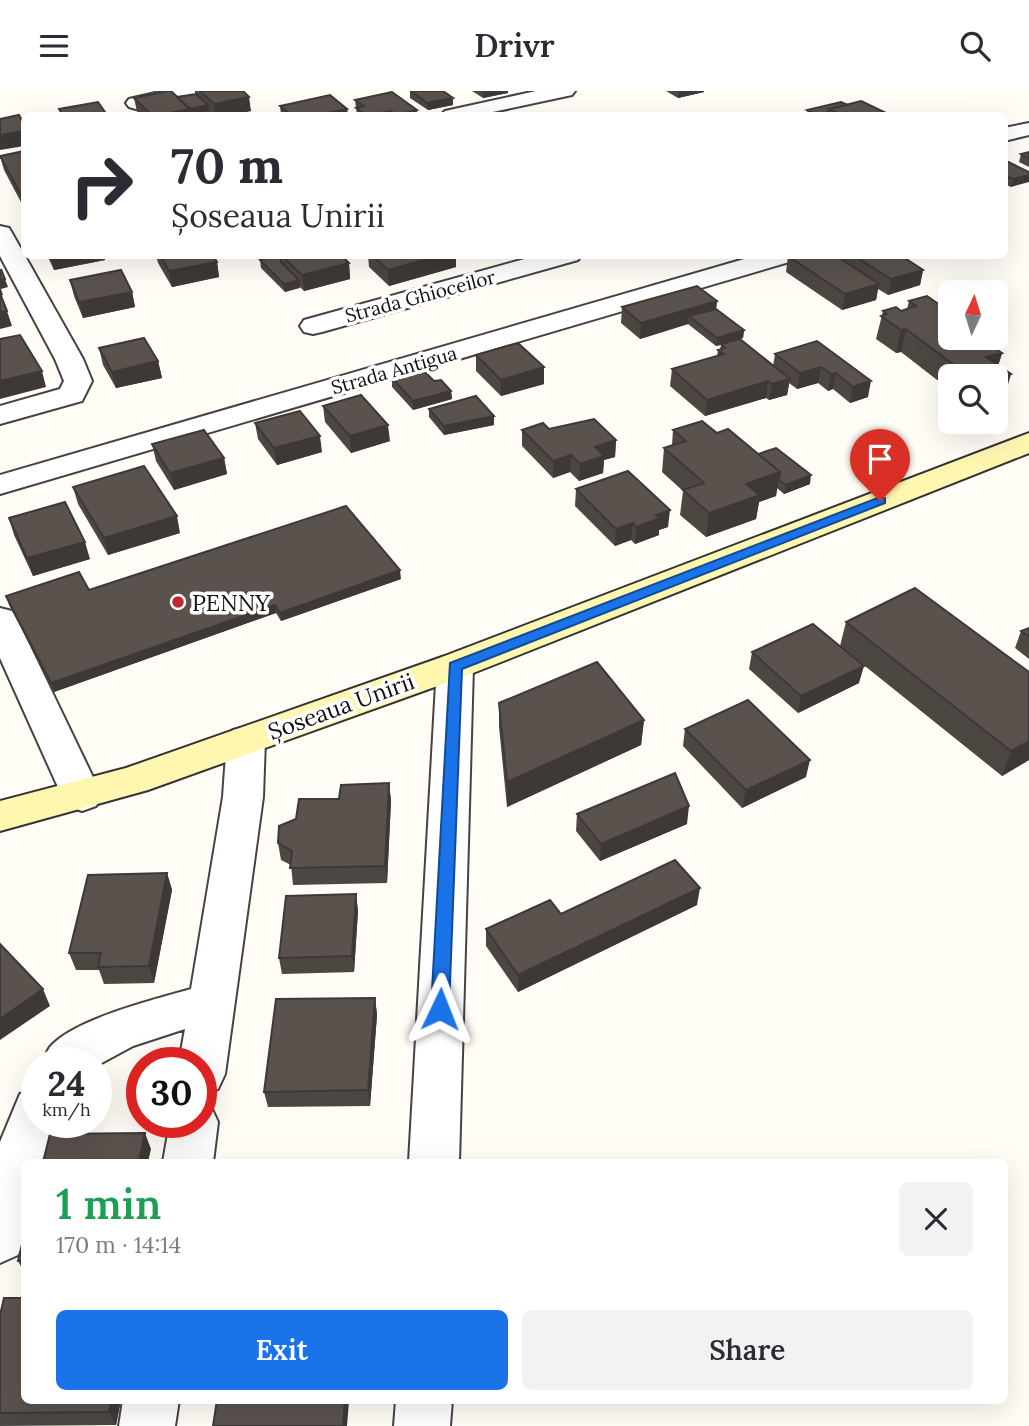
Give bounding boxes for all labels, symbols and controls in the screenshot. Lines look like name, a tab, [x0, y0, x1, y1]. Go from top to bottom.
text: Drivr	[474, 25, 555, 66]
icon: menu	[35, 27, 73, 65]
icon: search	[956, 27, 994, 65]
text: 70 m	[171, 134, 283, 196]
icon: right	[56, 140, 147, 231]
text: Șoseaua Unirii	[171, 195, 385, 236]
street label: Strada Ghioceilor	[342, 264, 498, 328]
north arrow	[938, 280, 1008, 350]
map controls	[938, 280, 1008, 434]
street label: Strada Antigua	[328, 341, 460, 399]
button: search	[938, 364, 1008, 434]
pin	[850, 429, 910, 501]
icon: arrive	[861, 440, 899, 478]
place label: PENNY	[192, 588, 270, 617]
marker: PENNY	[170, 594, 186, 610]
street label: Șoseaua Unirii	[264, 666, 418, 746]
position arrow	[403, 972, 477, 1046]
speed limit sign: 30	[126, 1047, 217, 1138]
text: 24	[48, 1061, 85, 1106]
text: km/h	[42, 1098, 91, 1121]
text: 1 min	[56, 1177, 161, 1231]
button: close	[899, 1182, 973, 1256]
text: 170 m · 14:14	[56, 1230, 181, 1259]
button: Exit	[56, 1310, 508, 1390]
button: Share	[522, 1310, 973, 1390]

